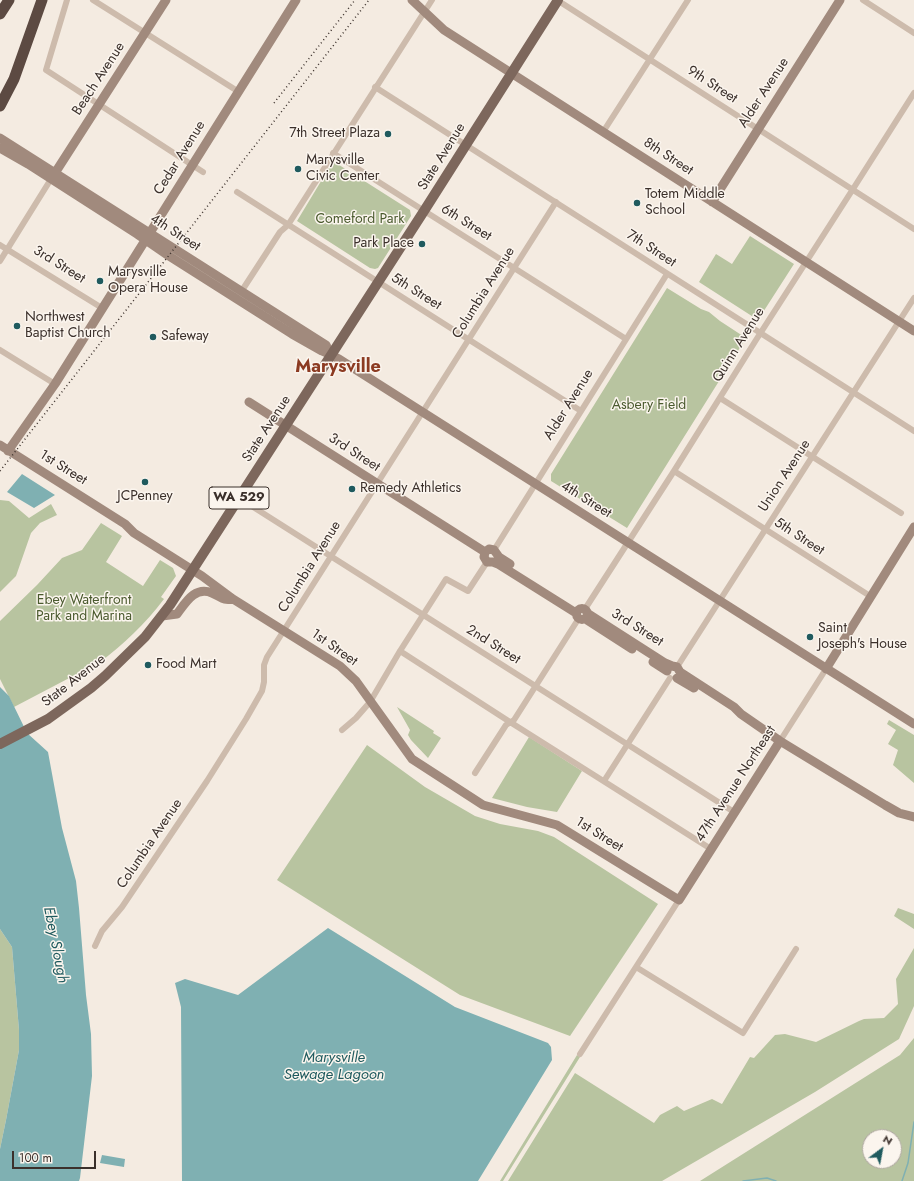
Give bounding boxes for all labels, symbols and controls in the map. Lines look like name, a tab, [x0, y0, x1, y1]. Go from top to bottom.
street label: Beach Avenue	[69, 39, 129, 119]
street label: Alder Avenue	[735, 55, 793, 131]
street label: 9th Street	[684, 63, 740, 107]
street label: Cedar Avenue	[151, 118, 209, 198]
street label: State Avenue	[415, 120, 469, 194]
place label: 7th Street Plaza	[289, 126, 380, 142]
marker: 7th Street Plaza	[383, 129, 393, 139]
street label: 8th Street	[640, 135, 696, 179]
place label: Marysville Civic Center	[306, 153, 379, 186]
marker: Marysville Civic Center	[293, 164, 303, 174]
place label: Totem Middle School	[645, 187, 725, 220]
marker: Totem Middle School	[632, 198, 642, 208]
street label: 6th Street	[438, 201, 494, 245]
street label: 4th Street	[147, 211, 203, 255]
park label: Comeford Park	[316, 212, 404, 228]
street label: 7th Street	[623, 227, 679, 271]
place label: Park Place	[353, 236, 414, 252]
marker: Park Place	[417, 239, 427, 249]
street label: 3rd Street	[30, 243, 88, 287]
street label: Columbia Avenue	[449, 244, 519, 342]
place label: Marysville Opera House	[108, 265, 188, 298]
street label: 5th Street	[388, 270, 444, 314]
marker: Marysville Opera House	[95, 276, 105, 286]
street label: Quinn Avenue	[709, 305, 769, 385]
place label: Northwest Baptist Church	[25, 310, 111, 342]
marker: Northwest Baptist Church	[12, 321, 22, 331]
place label: Safeway	[161, 329, 209, 345]
marker: Safeway	[148, 332, 158, 342]
district label: Marysville	[295, 357, 381, 379]
street label: Alder Avenue	[541, 367, 597, 443]
street label: State Avenue	[239, 392, 295, 466]
park label: Asbery Field	[612, 398, 686, 414]
street label: 3rd Street	[325, 430, 383, 476]
street label: Union Avenue	[755, 437, 815, 515]
street label: 1st Street	[36, 447, 90, 489]
marker: JCPenney	[140, 477, 150, 487]
street label: 4th Street	[558, 478, 614, 522]
place label: Remedy Athletics	[360, 481, 461, 497]
marker: Remedy Athletics	[347, 484, 357, 494]
road number: WA 529	[209, 487, 269, 509]
place label: JCPenney	[117, 489, 173, 505]
street label: 5th Street	[771, 515, 827, 559]
street label: Columbia Avenue	[275, 518, 345, 616]
park label: Ebey Waterfront Park and Marina	[36, 593, 132, 626]
street label: 3rd Street	[608, 606, 666, 650]
place label: Saint Joseph's House	[818, 621, 907, 654]
street label: 2nd Street	[463, 622, 523, 668]
street label: 1st Street	[308, 626, 360, 670]
marker: Saint Joseph's House	[805, 632, 815, 642]
street label: State Avenue	[39, 651, 109, 711]
place label: Food Mart	[156, 657, 216, 673]
marker: Food Mart	[143, 660, 153, 670]
street label: 47th Avenue Northeast	[692, 723, 780, 845]
street label: Columbia Avenue	[114, 796, 186, 892]
street label: 1st Street	[572, 814, 626, 856]
water label: Ebey Slough	[39, 905, 71, 985]
water label: Marysville Sewage Lagoon	[284, 1049, 384, 1084]
north arrow	[862, 1129, 902, 1169]
text: N	[880, 1131, 896, 1149]
scale bar	[14, 1143, 98, 1169]
text: 100 m	[19, 1149, 52, 1167]

